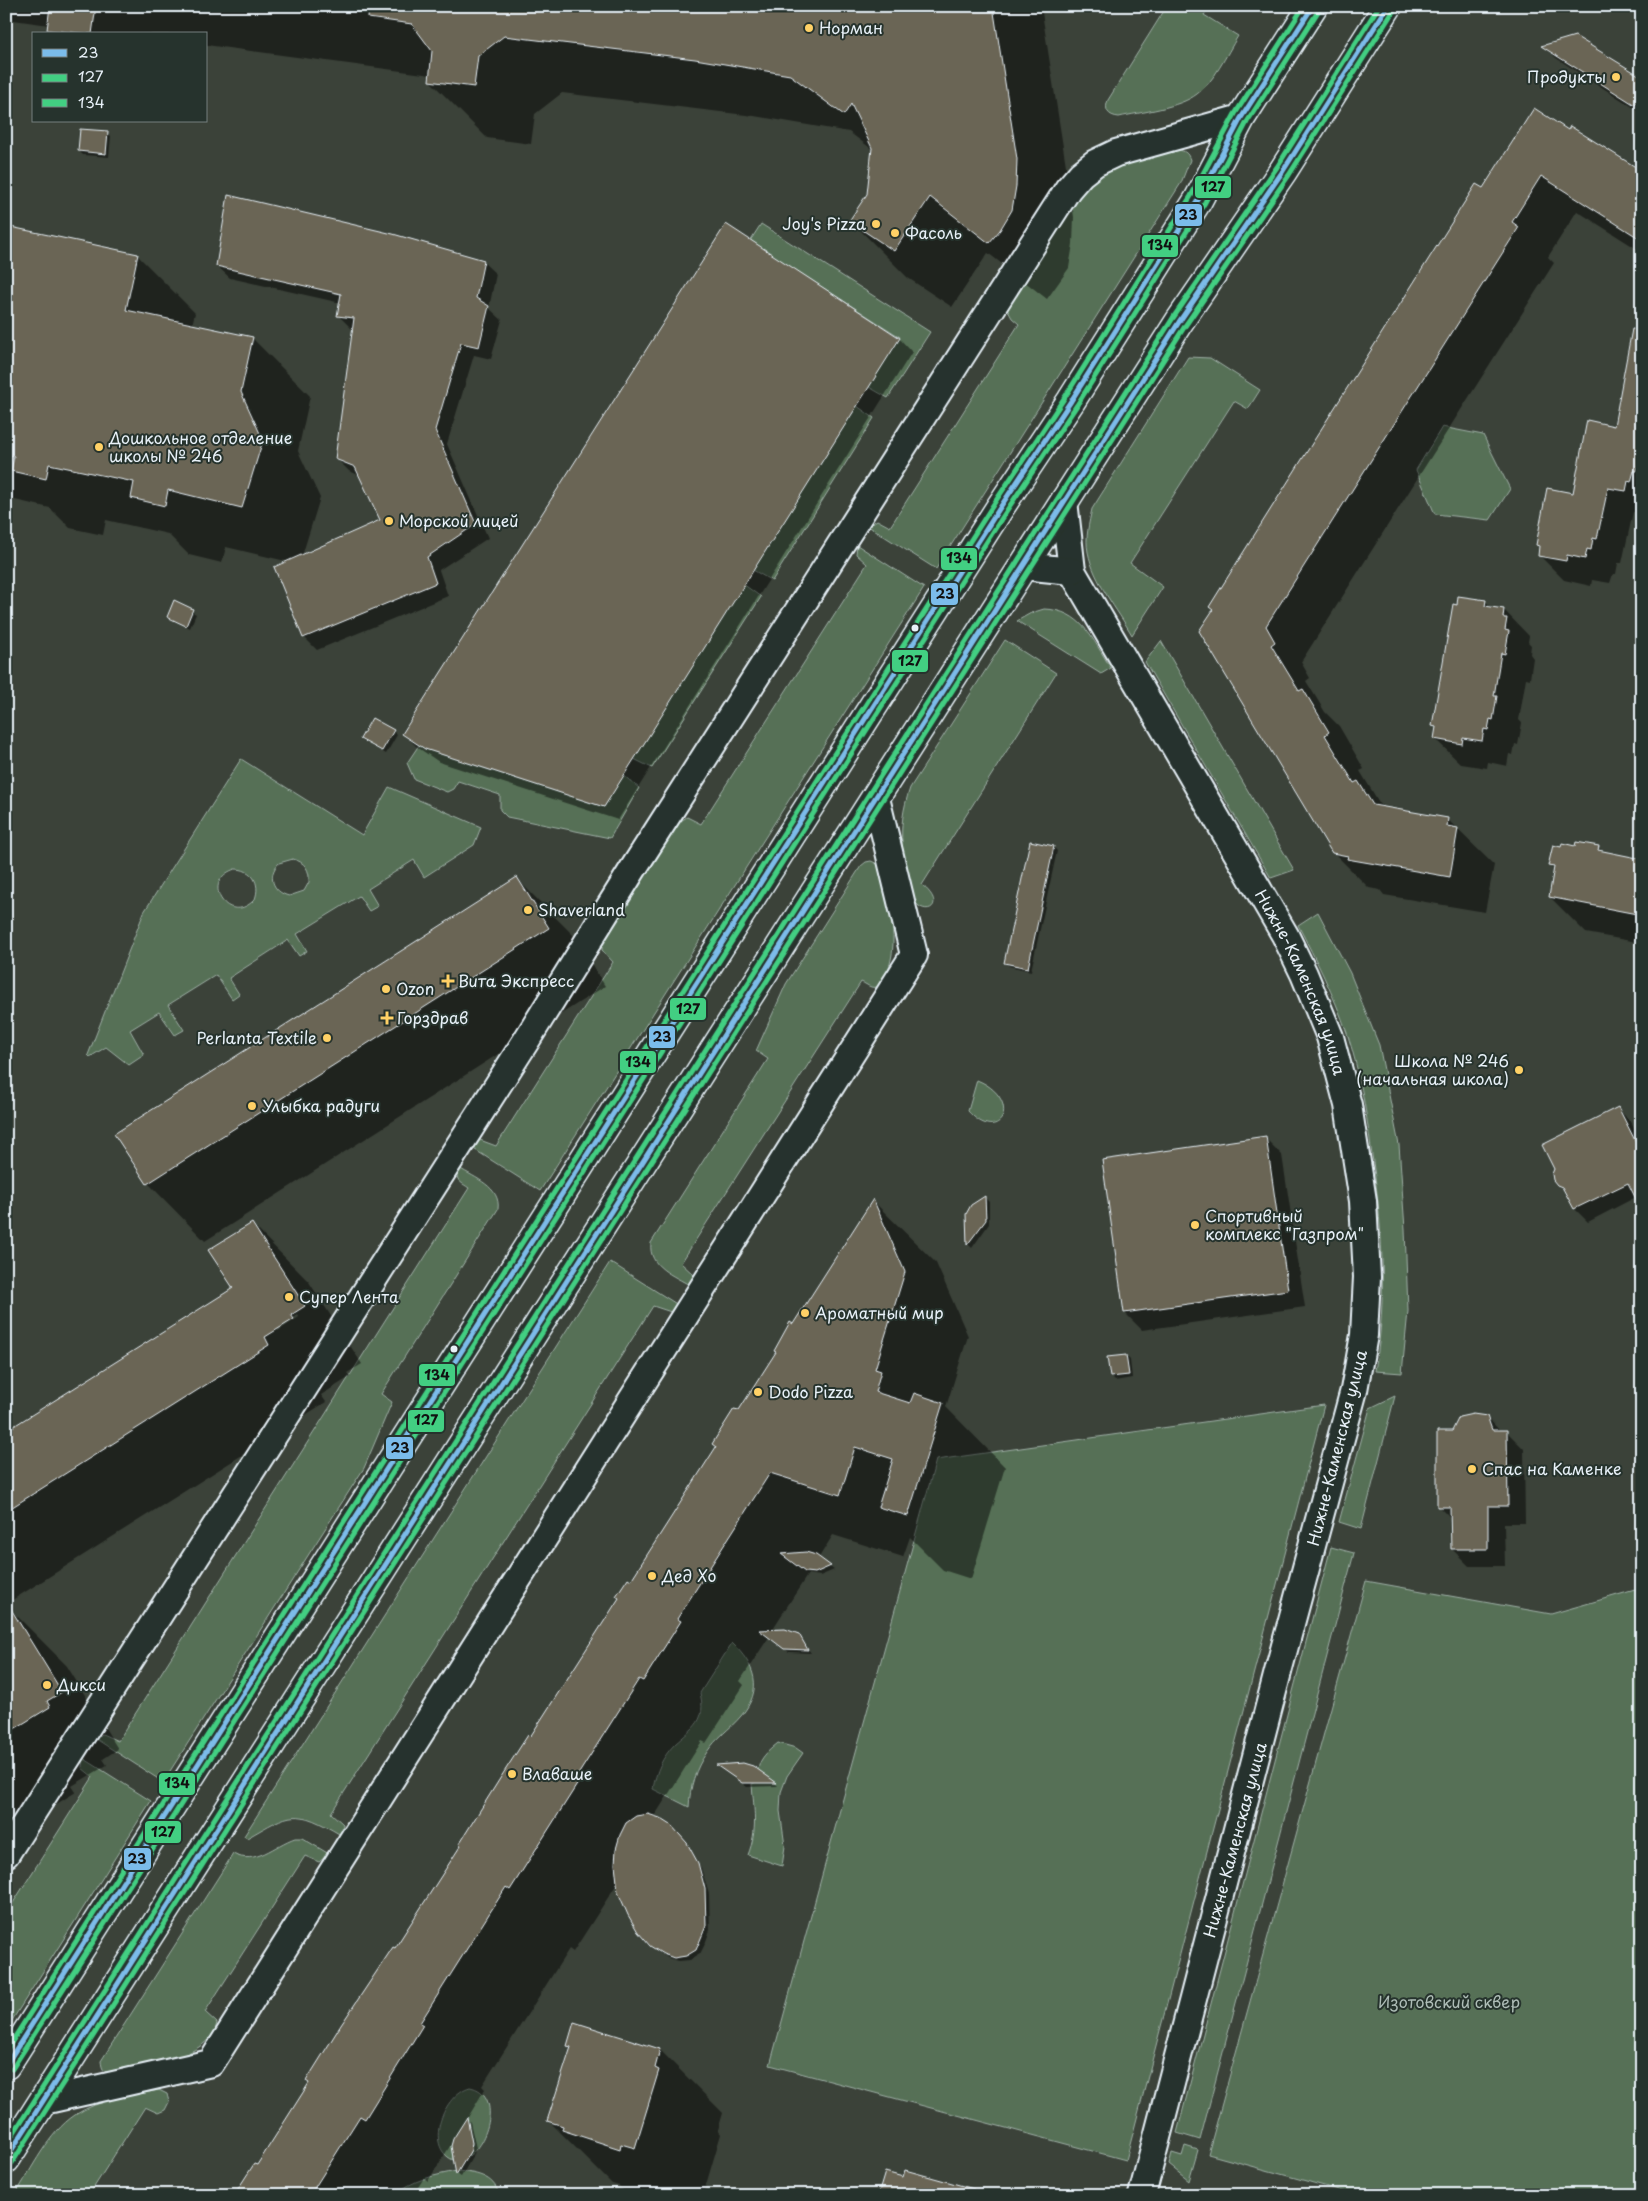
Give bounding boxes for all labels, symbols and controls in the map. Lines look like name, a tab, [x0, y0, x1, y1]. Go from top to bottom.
place label: Норман	[819, 15, 883, 39]
marker: Норман	[803, 22, 815, 34]
legend	[32, 32, 208, 122]
text: 23	[78, 40, 98, 63]
text: 127	[78, 64, 104, 87]
place label: Продукты	[1527, 64, 1606, 88]
marker: Продукты	[1610, 71, 1622, 83]
text: 134	[78, 90, 105, 113]
line badge: 127	[1194, 175, 1232, 199]
text: 127	[1201, 176, 1225, 197]
line badge: 23	[1174, 203, 1203, 227]
text: 23	[1179, 204, 1197, 225]
place label: Joy's Pizza	[782, 211, 866, 235]
marker: Joy's Pizza	[870, 218, 882, 230]
place label: Фасоль	[905, 220, 962, 244]
marker: Фасоль	[889, 227, 901, 239]
line badge: 134	[1141, 234, 1179, 258]
text: 134	[1147, 234, 1173, 255]
place label: Дошкольное отделение школы № 246	[108, 425, 292, 467]
marker: Дошкольное отделение школы № 246	[93, 441, 105, 453]
place label: Морской лицей	[399, 508, 519, 532]
marker: Морской лицей	[383, 515, 395, 527]
line badge: 134	[940, 547, 978, 571]
text: 134	[946, 547, 972, 568]
line badge: 23	[930, 582, 959, 606]
text: 23	[936, 583, 954, 604]
unlabelled marker	[910, 623, 920, 633]
line badge: 127	[891, 649, 929, 673]
text: 127	[898, 650, 922, 671]
street label: Нижне-Каменская улица	[1250, 885, 1353, 1077]
place label: Shaverland	[538, 897, 625, 921]
marker: Shaverland	[522, 904, 534, 916]
place label: Вита Экспресс	[458, 968, 574, 992]
marker: Вита Экспресс	[442, 975, 454, 987]
place label: Ozon	[396, 976, 434, 1000]
marker: Ozon	[380, 983, 392, 995]
line badge: 127	[669, 997, 707, 1021]
text: 127	[676, 998, 700, 1019]
place label: Горздрав	[397, 1005, 468, 1029]
marker: Горздрав	[381, 1012, 393, 1024]
place label: Perlanta Textile	[196, 1025, 317, 1049]
line badge: 23	[648, 1025, 676, 1049]
text: 23	[653, 1026, 671, 1047]
marker: Perlanta Textile	[321, 1032, 333, 1044]
place label: Школа № 246 (начальная школа)	[1356, 1048, 1509, 1090]
line badge: 134	[619, 1050, 657, 1074]
text: 134	[625, 1051, 651, 1072]
marker: Школа № 246 (начальная школа)	[1513, 1064, 1525, 1076]
place label: Улыбка радуги	[262, 1093, 380, 1117]
marker: Улыбка радуги	[246, 1100, 258, 1112]
place label: Спортивный комплекс "Газпром"	[1205, 1203, 1364, 1245]
marker: Спортивный комплекс "Газпром"	[1189, 1219, 1201, 1231]
place label: Супер Лента	[299, 1284, 399, 1308]
marker: Супер Лента	[283, 1291, 295, 1303]
place label: Ароматный мир	[815, 1300, 944, 1324]
marker: Ароматный мир	[799, 1307, 811, 1319]
unlabelled marker	[449, 1344, 459, 1354]
street label: Нижне-Каменская улица	[1300, 1347, 1372, 1548]
line badge: 134	[418, 1363, 456, 1387]
text: 134	[424, 1364, 450, 1385]
place label: Dodo Pizza	[768, 1379, 853, 1403]
marker: Dodo Pizza	[752, 1386, 764, 1398]
line badge: 127	[407, 1409, 445, 1433]
text: 127	[414, 1409, 438, 1430]
line badge: 23	[385, 1436, 414, 1460]
text: 23	[391, 1437, 409, 1458]
place label: Спас на Каменке	[1482, 1456, 1622, 1480]
marker: Спас на Каменке	[1466, 1463, 1478, 1475]
place label: Дед Хо	[661, 1563, 716, 1587]
marker: Дед Хо	[646, 1570, 658, 1582]
place label: Дикси	[56, 1672, 106, 1696]
marker: Дикси	[41, 1679, 53, 1691]
street label: Нижне-Каменская улица	[1196, 1739, 1272, 1940]
place label: Влаваше	[522, 1761, 592, 1785]
marker: Влаваше	[506, 1768, 518, 1780]
line badge: 134	[158, 1772, 196, 1796]
text: 134	[164, 1772, 190, 1793]
line badge: 127	[144, 1820, 182, 1844]
text: 127	[151, 1821, 175, 1842]
line badge: 23	[123, 1847, 152, 1871]
text: 23	[128, 1848, 146, 1869]
park label: Изотовский сквер	[1378, 1989, 1520, 2013]

